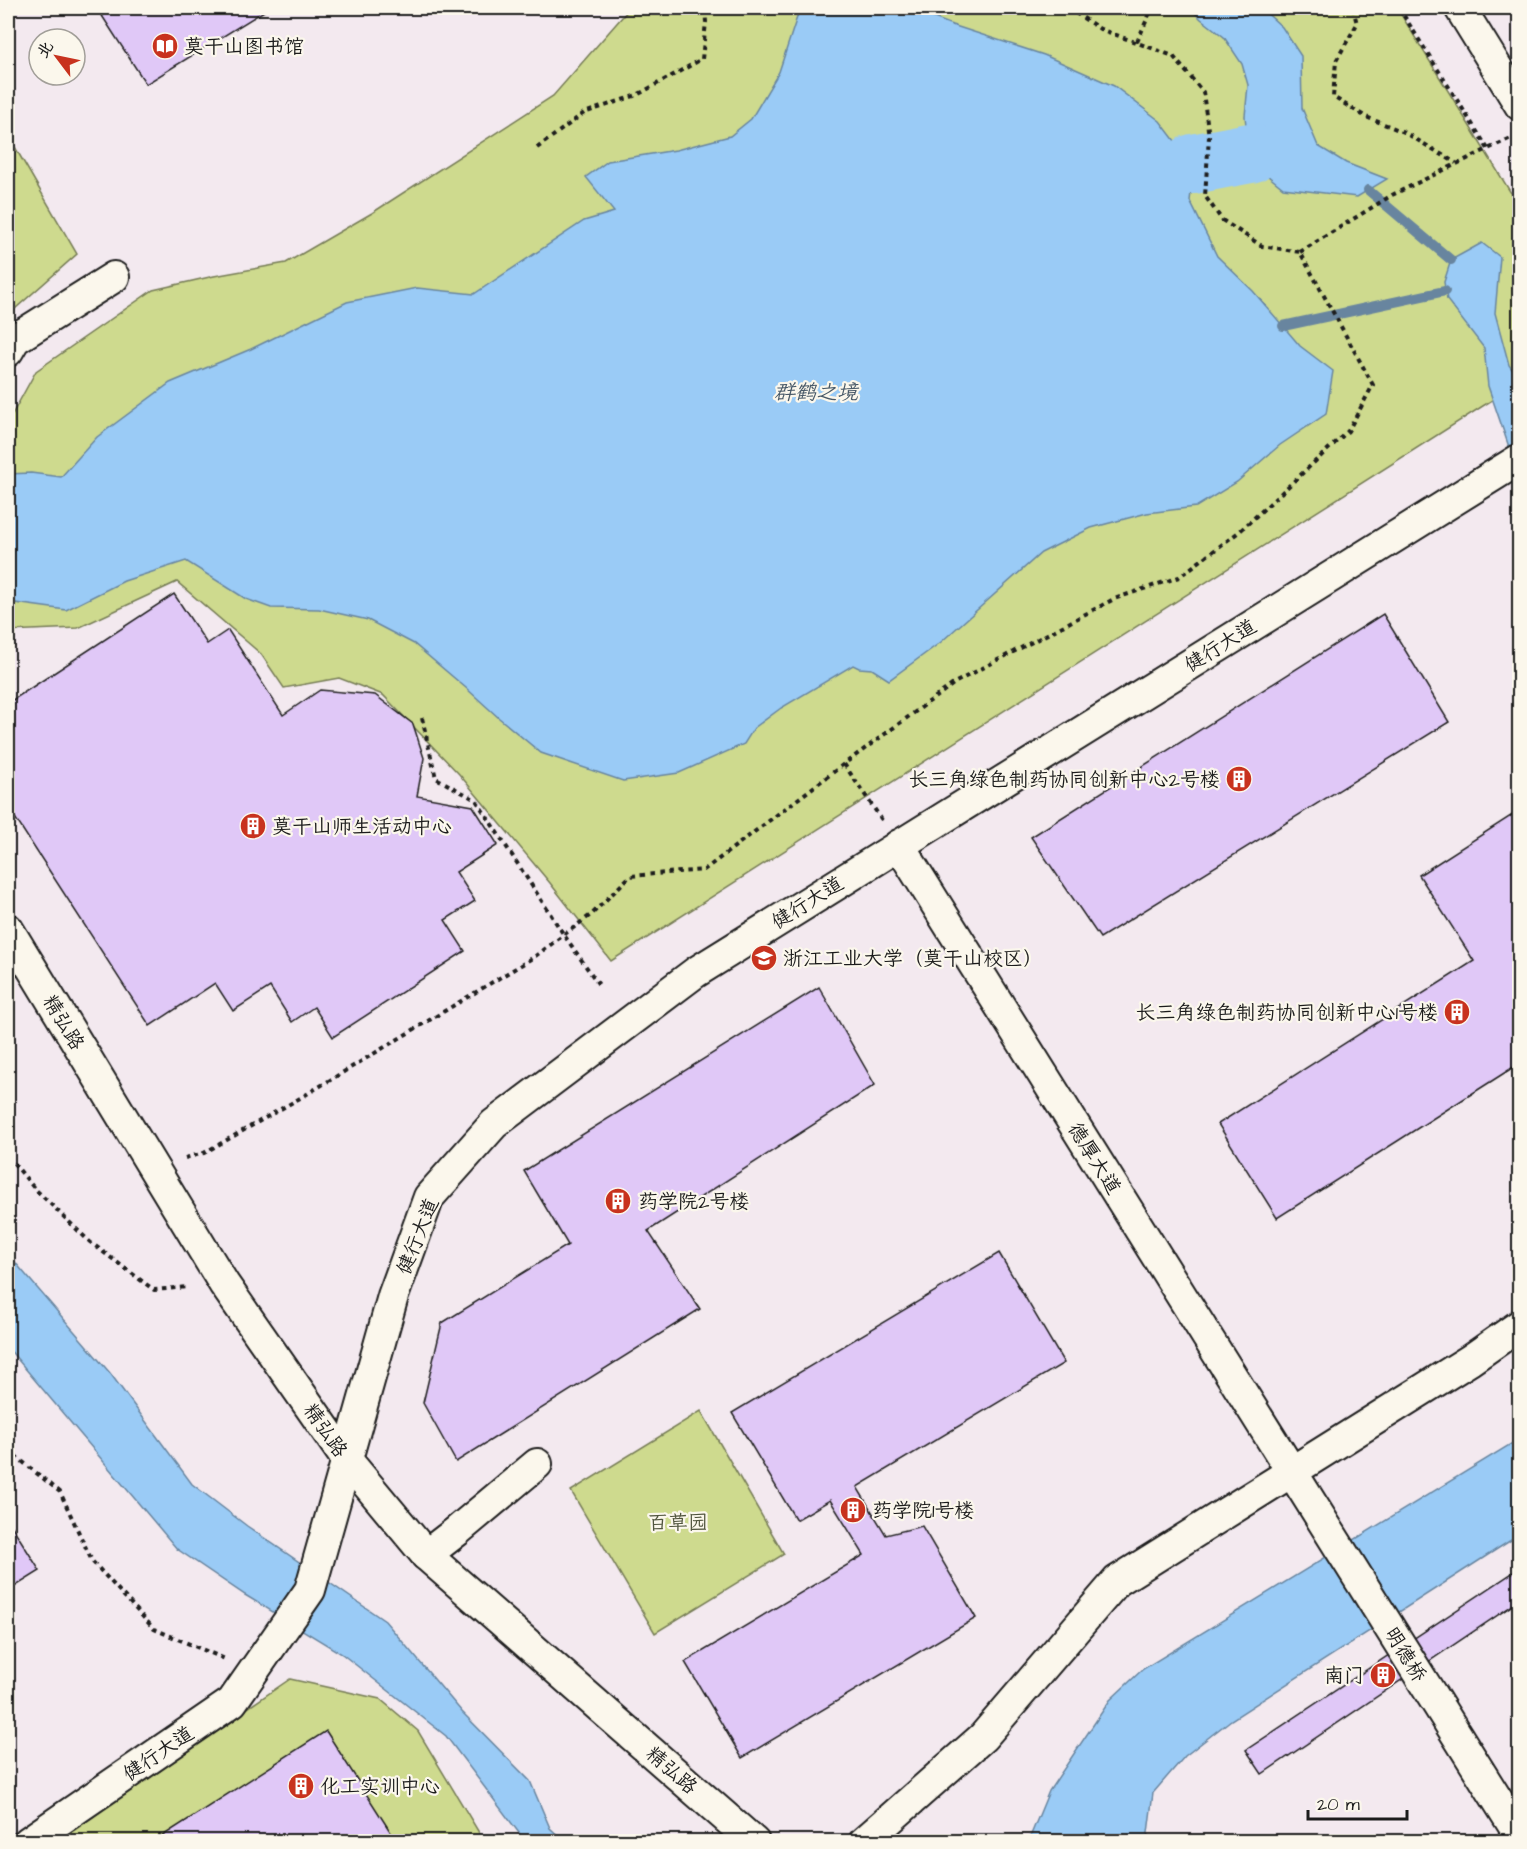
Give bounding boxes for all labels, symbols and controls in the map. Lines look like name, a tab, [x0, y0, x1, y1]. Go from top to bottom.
north arrow	[27, 27, 87, 87]
library icon: 莫干山图书馆	[150, 31, 180, 61]
place label: 莫干山图书馆	[184, 33, 304, 61]
text: 北	[32, 37, 59, 62]
water label: 群鹤之境	[774, 378, 860, 407]
street label: 健行大道	[1179, 613, 1262, 679]
building icon: 长三角绿色制药协同创新中心2号楼	[1224, 764, 1254, 794]
place label: 长三角绿色制药协同创新中心2号楼	[909, 766, 1220, 794]
building icon: 莫干山师生活动中心	[238, 811, 268, 841]
place label: 莫干山师生活动中心	[272, 813, 452, 841]
street label: 健行大道	[766, 870, 849, 936]
school or university icon: 浙江工业大学（莫干山校区）	[749, 943, 779, 973]
place label: 浙江工业大学（莫干山校区）	[783, 945, 1043, 973]
street label: 精弘路	[36, 990, 91, 1056]
building icon: 长三角绿色制药协同创新中心1号楼	[1442, 997, 1472, 1027]
place label: 长三角绿色制药协同创新中心1号楼	[1135, 999, 1438, 1027]
street label: 德厚大道	[1061, 1117, 1127, 1200]
building icon: 药学院2号楼	[603, 1186, 633, 1216]
place label: 药学院2号楼	[638, 1188, 749, 1216]
street label: 健行大道	[390, 1194, 446, 1279]
street label: 精弘路	[297, 1398, 354, 1464]
building icon: 药学院1号楼	[838, 1495, 868, 1525]
place label: 药学院1号楼	[872, 1497, 975, 1525]
park label: 百草园	[648, 1509, 708, 1537]
street label: 明德桥	[1377, 1622, 1433, 1687]
building icon: 南门	[1368, 1660, 1398, 1690]
place label: 南门	[1324, 1662, 1364, 1690]
street label: 健行大道	[118, 1720, 200, 1788]
street label: 精弘路	[640, 1741, 704, 1802]
building icon: 化工实训中心	[286, 1771, 316, 1801]
place label: 化工实训中心	[320, 1773, 440, 1801]
scale bar	[1308, 1783, 1407, 1821]
text: 20 m	[1317, 1792, 1360, 1817]

